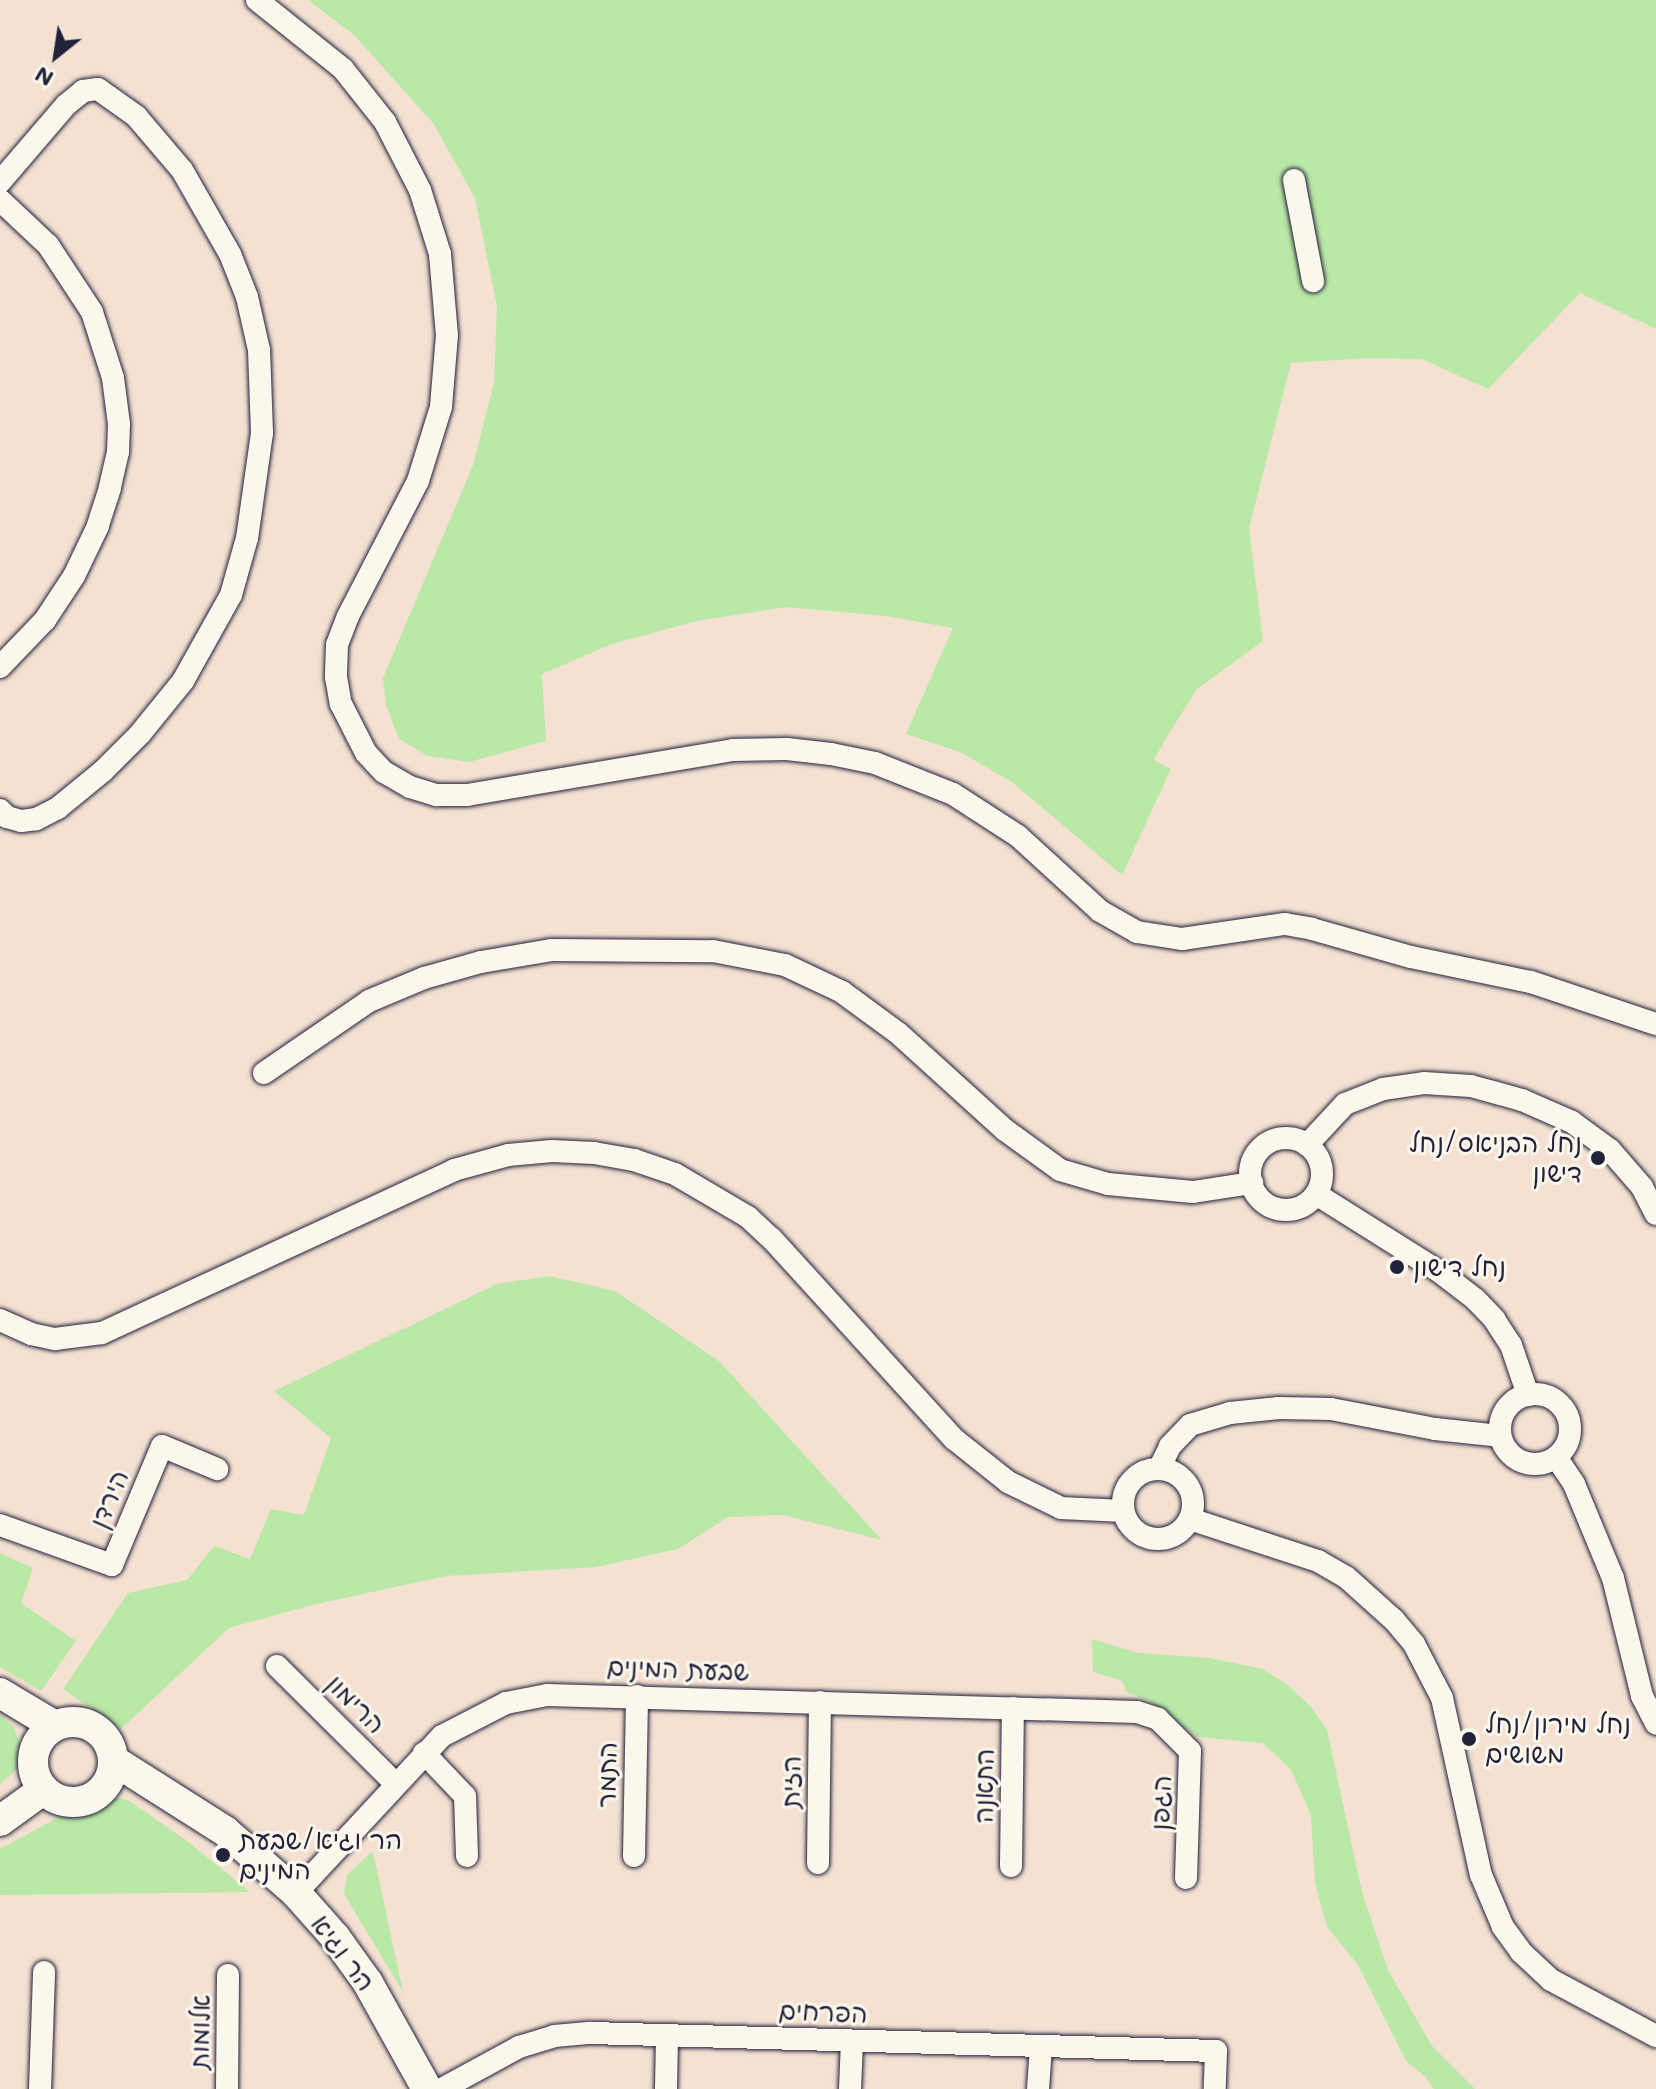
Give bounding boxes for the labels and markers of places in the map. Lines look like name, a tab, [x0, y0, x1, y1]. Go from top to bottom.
place label: נחל הבניאס/נחל דישון	[1409, 1127, 1582, 1188]
marker: נחל הבניאס/נחל דישון	[1589, 1149, 1607, 1167]
place label: נחל דישון	[1413, 1251, 1506, 1283]
marker: נחל דישון	[1388, 1258, 1406, 1276]
place label: נחל מירון/נחל משושים	[1485, 1708, 1631, 1770]
marker: נחל מירון/נחל משושים	[1460, 1730, 1478, 1748]
place label: הר וגיא/שבעת המינים	[239, 1824, 402, 1886]
marker: הר וגיא/שבעת המינים	[214, 1846, 232, 1864]

